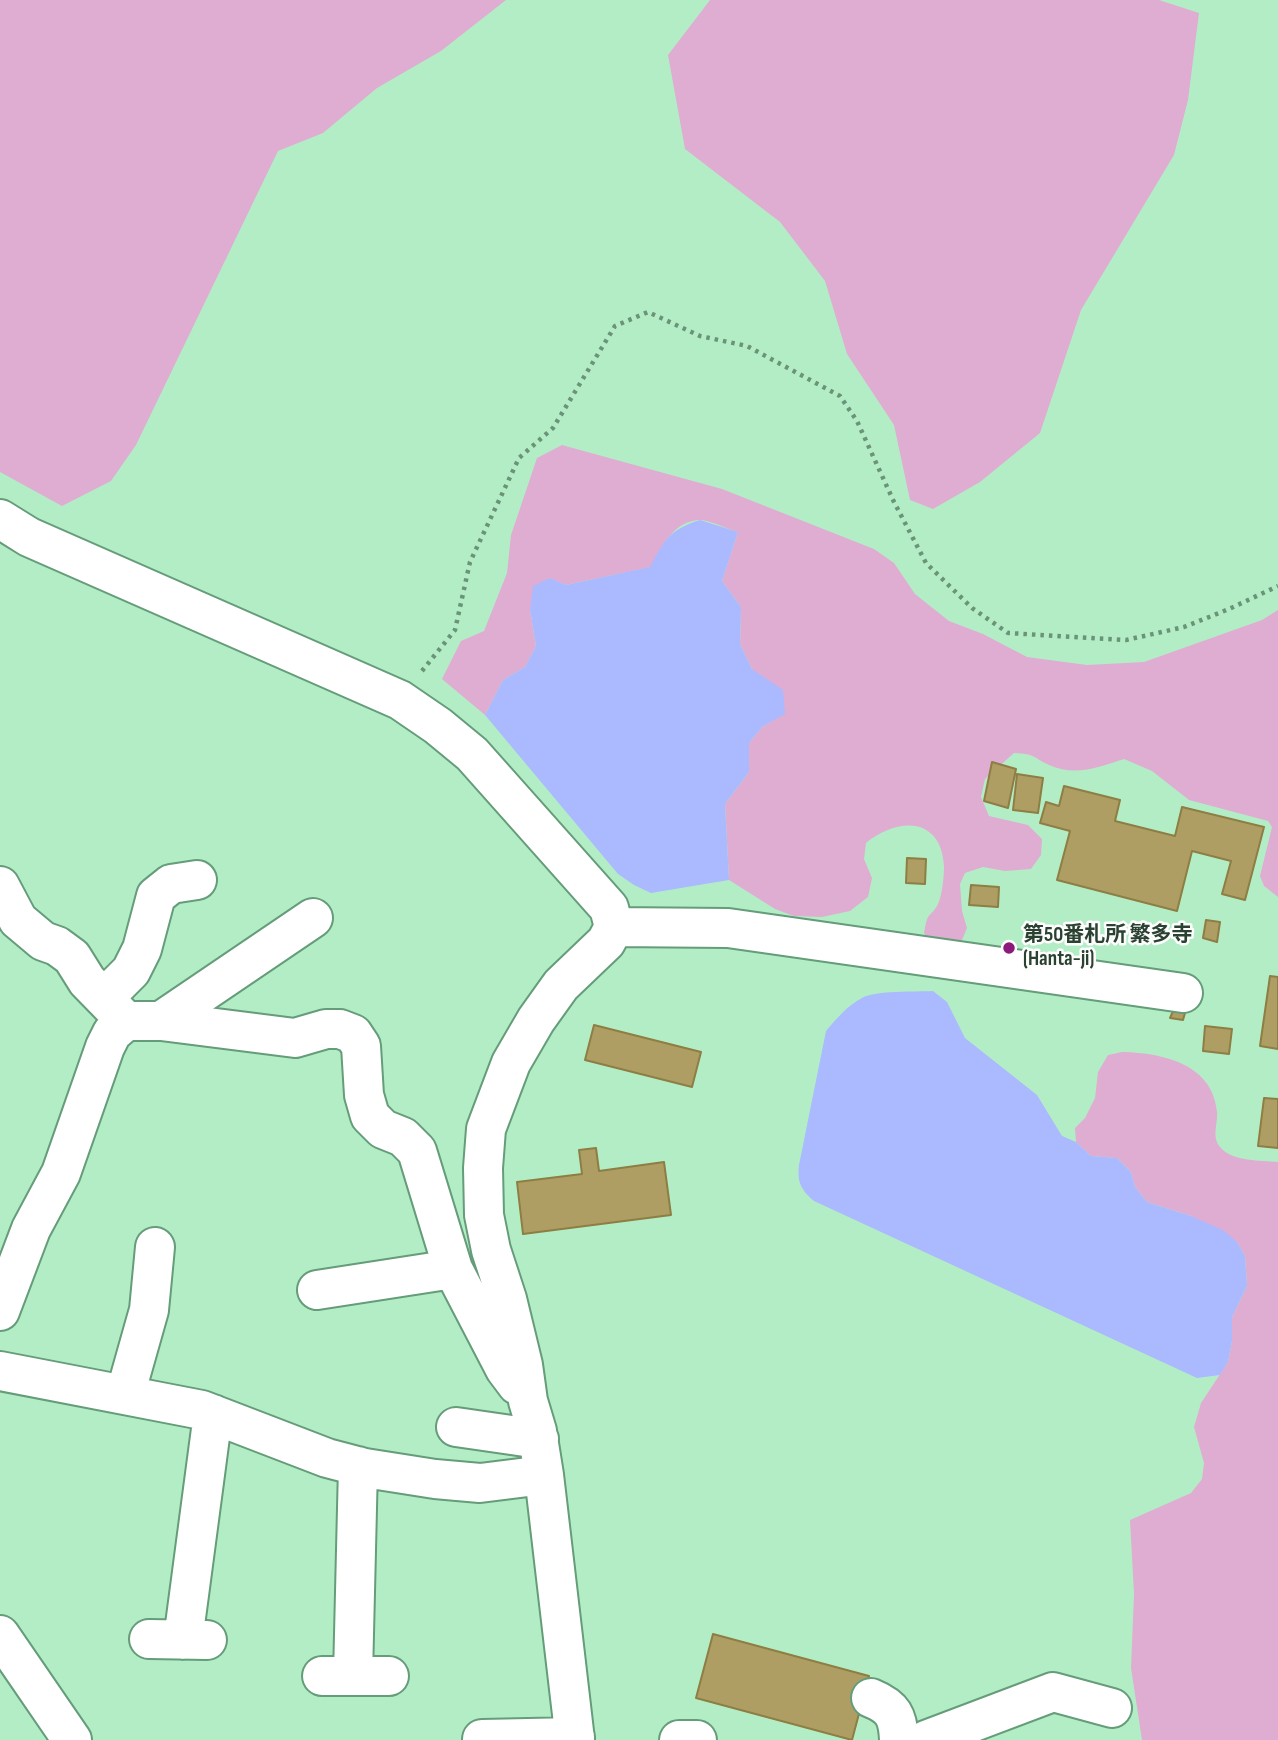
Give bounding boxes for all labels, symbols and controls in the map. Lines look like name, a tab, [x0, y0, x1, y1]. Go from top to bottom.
place label: 第50番札所 繁多寺 (Hanta-ji)	[1023, 923, 1192, 973]
marker: 第50番札所 繁多寺 (Hanta-ji)	[1001, 940, 1017, 956]

